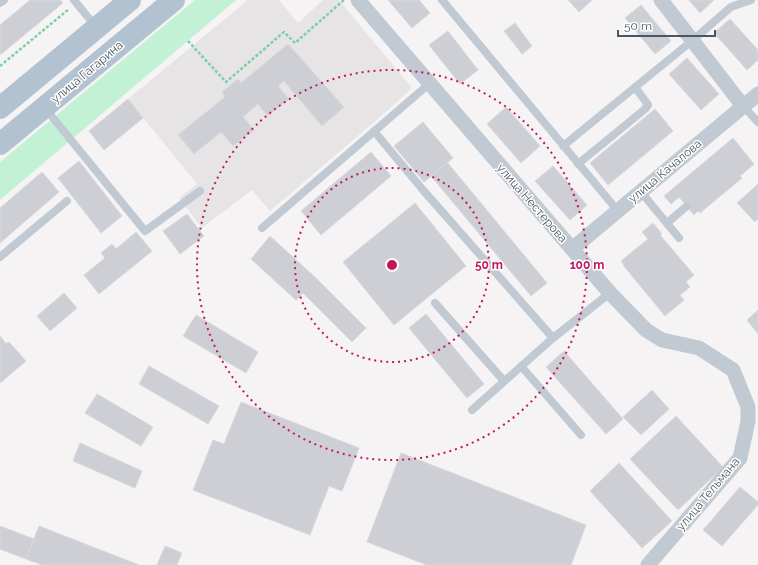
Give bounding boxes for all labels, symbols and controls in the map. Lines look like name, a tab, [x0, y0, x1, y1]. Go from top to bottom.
scale bar	[618, 12, 715, 38]
text: 50 m	[624, 19, 652, 33]
street label: улица Гагарина	[48, 38, 126, 106]
street label: улица Качалова	[626, 136, 704, 206]
street label: улица Нестерова	[494, 161, 570, 245]
centre of rings	[385, 258, 399, 272]
text: 50 m	[475, 258, 503, 272]
text: 100 m	[570, 258, 604, 272]
street label: улица Тельмана	[673, 455, 743, 533]

